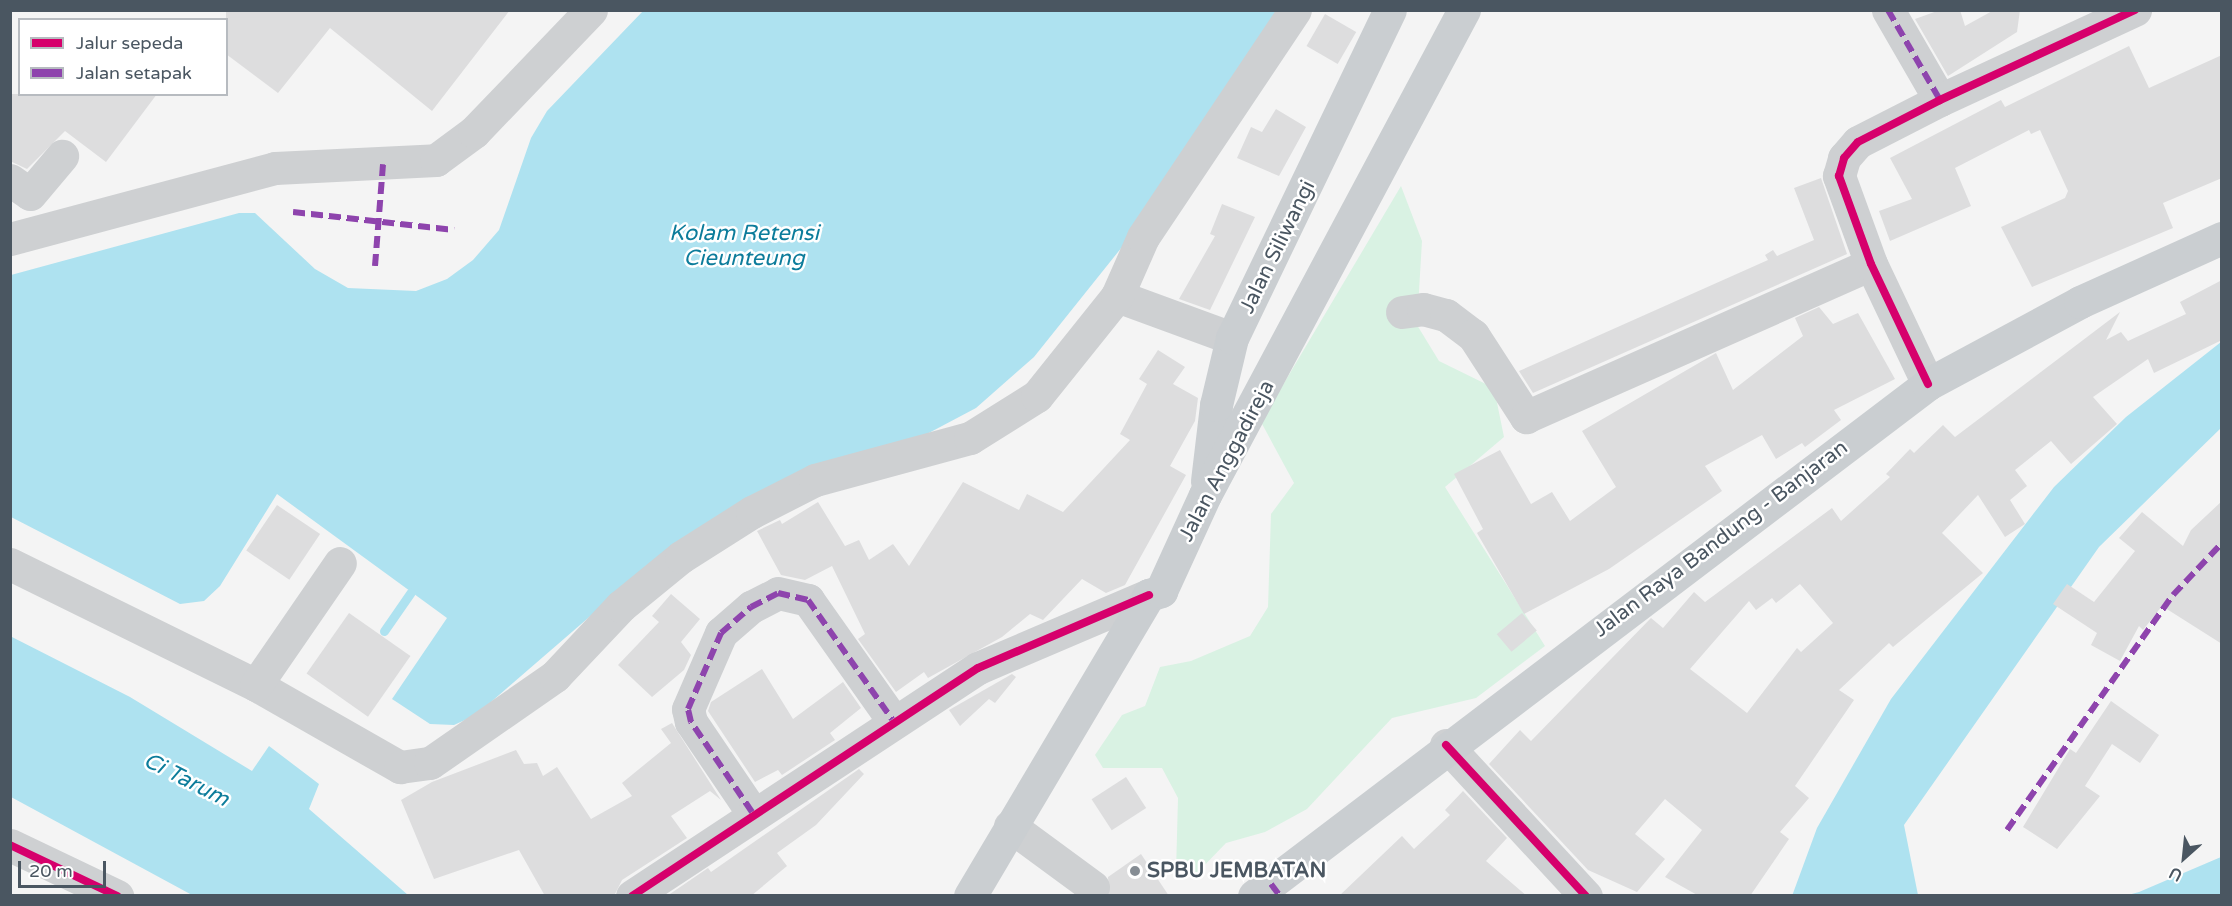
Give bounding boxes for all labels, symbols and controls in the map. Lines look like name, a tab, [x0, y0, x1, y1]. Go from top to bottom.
legend	[18, 18, 228, 96]
text: Jalur sepeda	[76, 32, 183, 54]
text: Jalan setapak	[76, 62, 192, 84]
street label: Jalan Siliwangi	[1235, 176, 1321, 318]
water label: Kolam Retensi Cieunteung	[669, 220, 819, 272]
street label: Jalan Anggadireja	[1174, 376, 1280, 546]
street label: Jalan Raya Bandung - Banjaran	[1589, 435, 1853, 643]
water label: Ci Tarum	[139, 747, 233, 813]
north arrow	[2154, 828, 2214, 888]
scale bar	[21, 849, 110, 887]
place label: SPBU JEMBATAN	[1147, 858, 1326, 884]
text: 20 m	[29, 860, 73, 882]
text: U	[2166, 862, 2186, 886]
marker: SPBU JEMBATAN	[1128, 864, 1142, 878]

